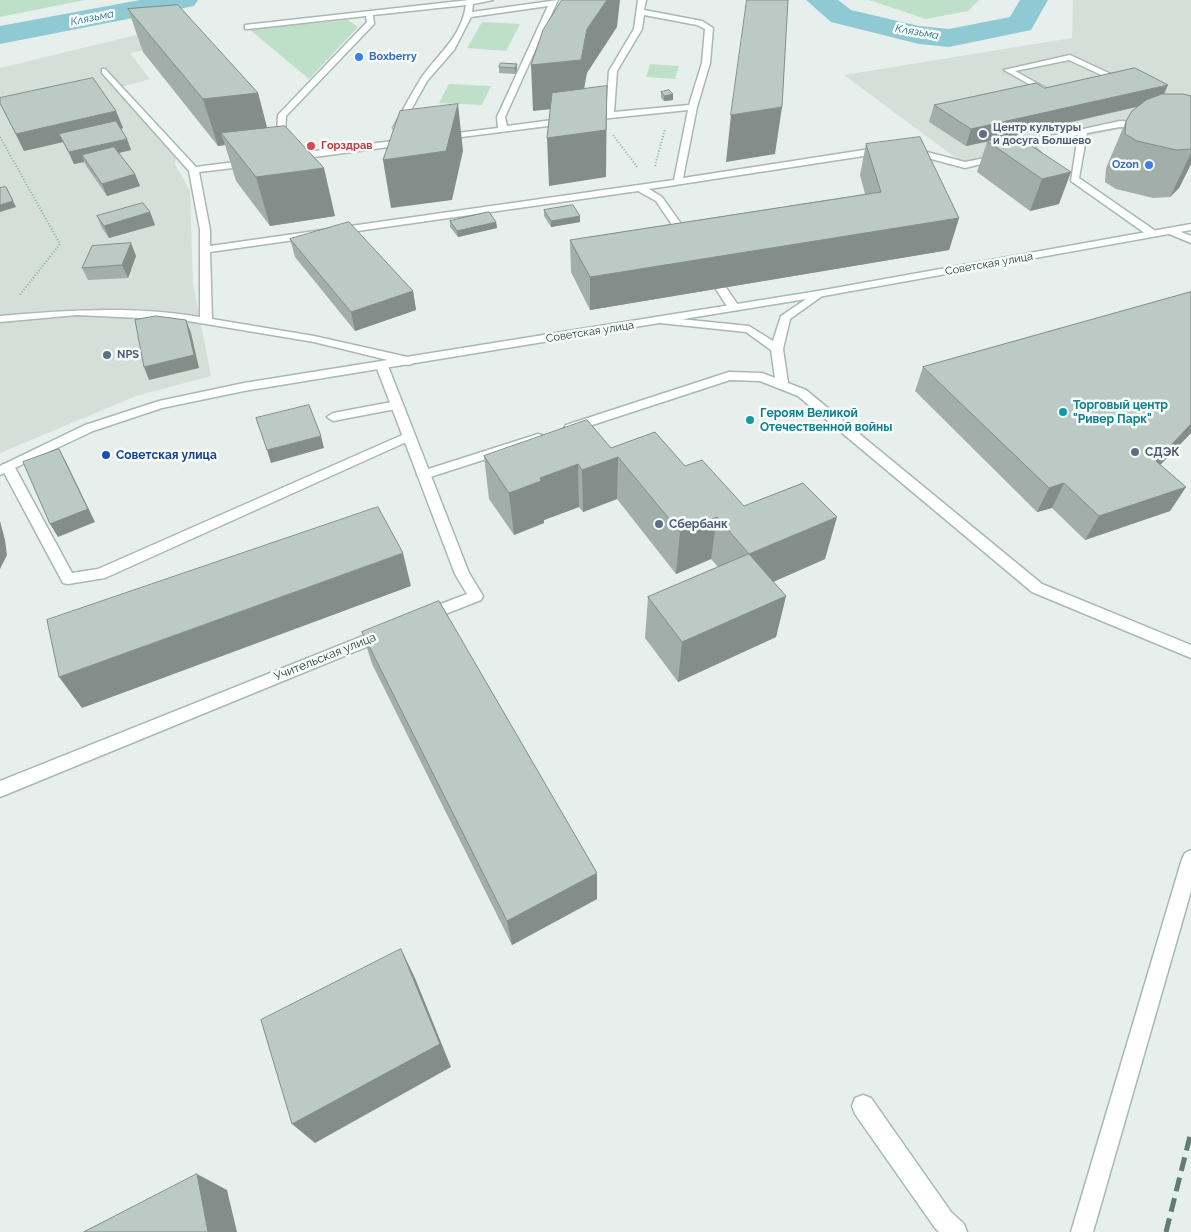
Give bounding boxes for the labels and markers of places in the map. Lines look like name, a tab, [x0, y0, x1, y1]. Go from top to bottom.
place label: Boxberry	[369, 50, 417, 64]
marker: Boxberry	[353, 51, 365, 63]
place label: Центр культуры и досуга Болшево	[993, 121, 1091, 147]
marker: Центр культуры и досуга Болшево	[977, 128, 989, 140]
place label: Горздрав	[321, 139, 372, 153]
marker: Горздрав	[305, 140, 317, 152]
place label: Ozon	[1112, 158, 1139, 172]
marker: Ozon	[1143, 159, 1155, 171]
place label: NPS	[117, 348, 139, 362]
marker: NPS	[101, 349, 113, 361]
place label: Торговый центр "Ривер Парк"	[1073, 398, 1168, 426]
place label: Героям Великой Отечественной войны	[760, 406, 892, 434]
marker: Торговый центр "Ривер Парк"	[1057, 406, 1069, 418]
marker: Героям Великой Отечественной войны	[744, 414, 756, 426]
place label: СДЭК	[1145, 445, 1179, 459]
marker: СДЭК	[1129, 446, 1141, 458]
place label: Советская улица	[116, 448, 217, 462]
marker: Советская улица	[100, 449, 112, 461]
place label: Сбербанк	[669, 517, 728, 531]
marker: Сбербанк	[653, 518, 665, 530]

